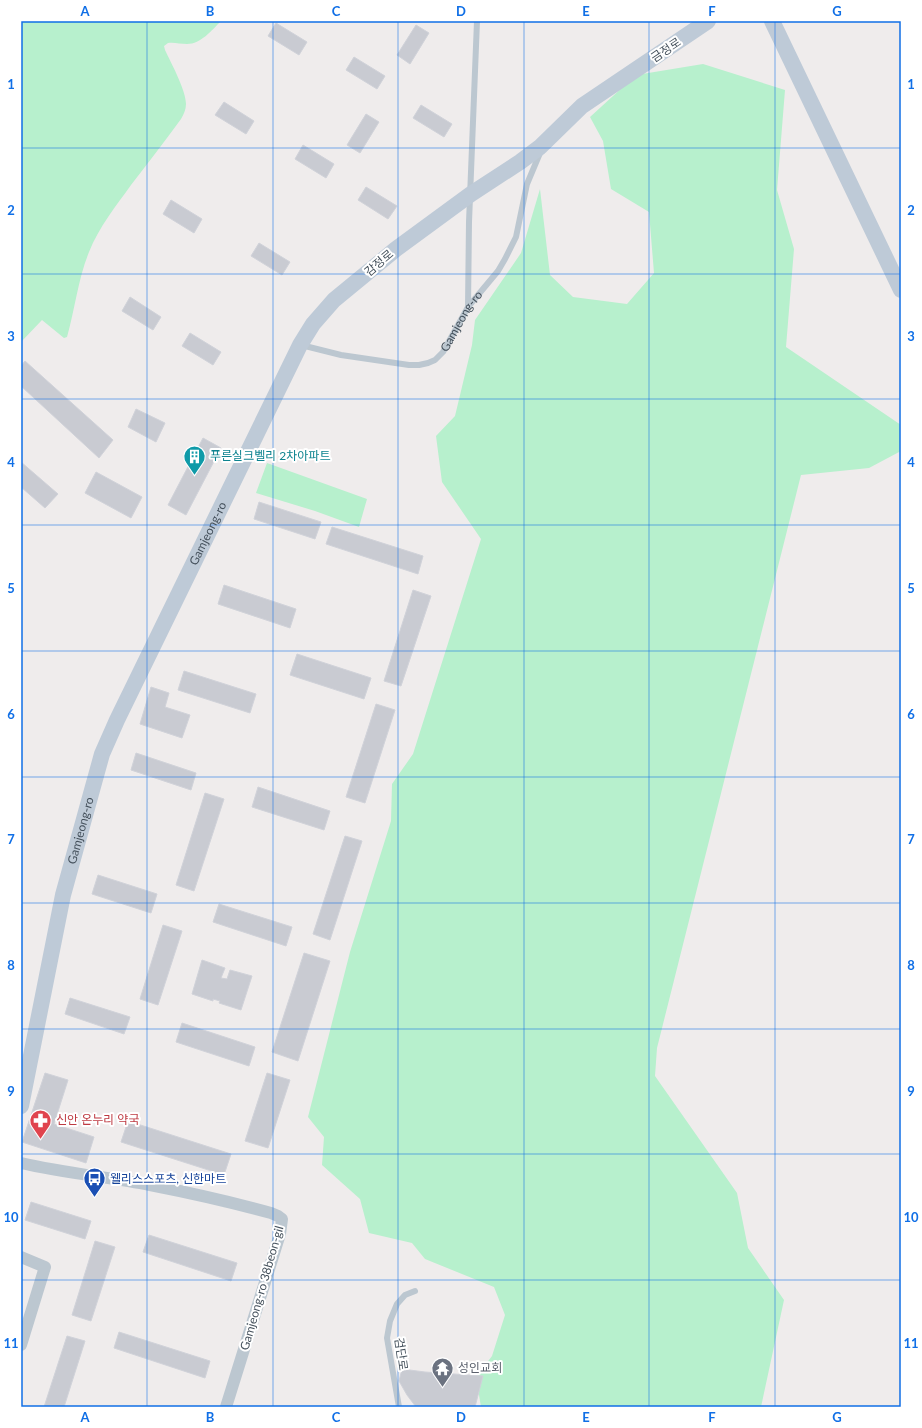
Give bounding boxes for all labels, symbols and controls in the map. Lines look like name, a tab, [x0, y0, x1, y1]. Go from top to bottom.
text: A	[79, 3, 90, 19]
text: B	[206, 3, 215, 19]
text: C	[332, 3, 341, 19]
text: D	[456, 3, 466, 19]
text: E	[582, 3, 590, 19]
text: F	[708, 3, 716, 19]
text: G	[832, 3, 842, 19]
street label: 금정로	[648, 34, 684, 65]
text: 1	[7, 76, 15, 92]
text: 1	[907, 76, 915, 92]
text: 2	[7, 202, 15, 218]
text: 2	[907, 202, 915, 218]
street label: 감정로	[361, 246, 396, 279]
street label: Gamjeong-ro	[437, 287, 486, 354]
text: 3	[7, 328, 15, 344]
text: 3	[907, 328, 915, 344]
building icon: 푸른실크벨리 2차아파트	[181, 443, 207, 476]
place label: 푸른실크벨리 2차아파트	[210, 448, 330, 463]
text: 4	[7, 454, 15, 470]
text: 4	[907, 454, 915, 470]
street label: Gamjeong-ro	[186, 499, 229, 568]
text: 5	[7, 580, 15, 596]
text: 5	[907, 580, 915, 596]
text: 6	[7, 706, 15, 722]
text: 6	[907, 706, 915, 722]
street label: Gamjeong-ro	[64, 795, 97, 866]
text: 7	[7, 831, 15, 847]
text: 7	[907, 831, 915, 847]
text: 8	[7, 957, 15, 973]
text: 8	[907, 957, 915, 973]
text: 9	[7, 1083, 15, 1099]
text: 9	[907, 1083, 915, 1099]
pharmacy icon: 신안 온누리 약국	[27, 1107, 53, 1140]
place label: 신안 온누리 약국	[56, 1112, 139, 1127]
bus stop icon: 웰리스스포츠, 신한마트	[82, 1166, 108, 1199]
place label: 웰리스스포츠, 신한마트	[110, 1171, 226, 1186]
text: 10	[3, 1209, 19, 1225]
text: 10	[903, 1209, 919, 1225]
street label: Gamjeong-ro 38beon-gil	[237, 1224, 286, 1352]
text: 11	[3, 1335, 19, 1351]
text: 11	[903, 1335, 919, 1351]
street label: 검단로	[392, 1336, 411, 1371]
temple icon: 성인교회	[429, 1355, 455, 1388]
place label: 성인교회	[458, 1360, 502, 1375]
text: A	[79, 1409, 90, 1425]
text: B	[206, 1409, 215, 1425]
text: C	[332, 1409, 341, 1425]
text: D	[456, 1409, 466, 1425]
text: E	[582, 1409, 590, 1425]
text: F	[708, 1409, 716, 1425]
text: G	[832, 1409, 842, 1425]

